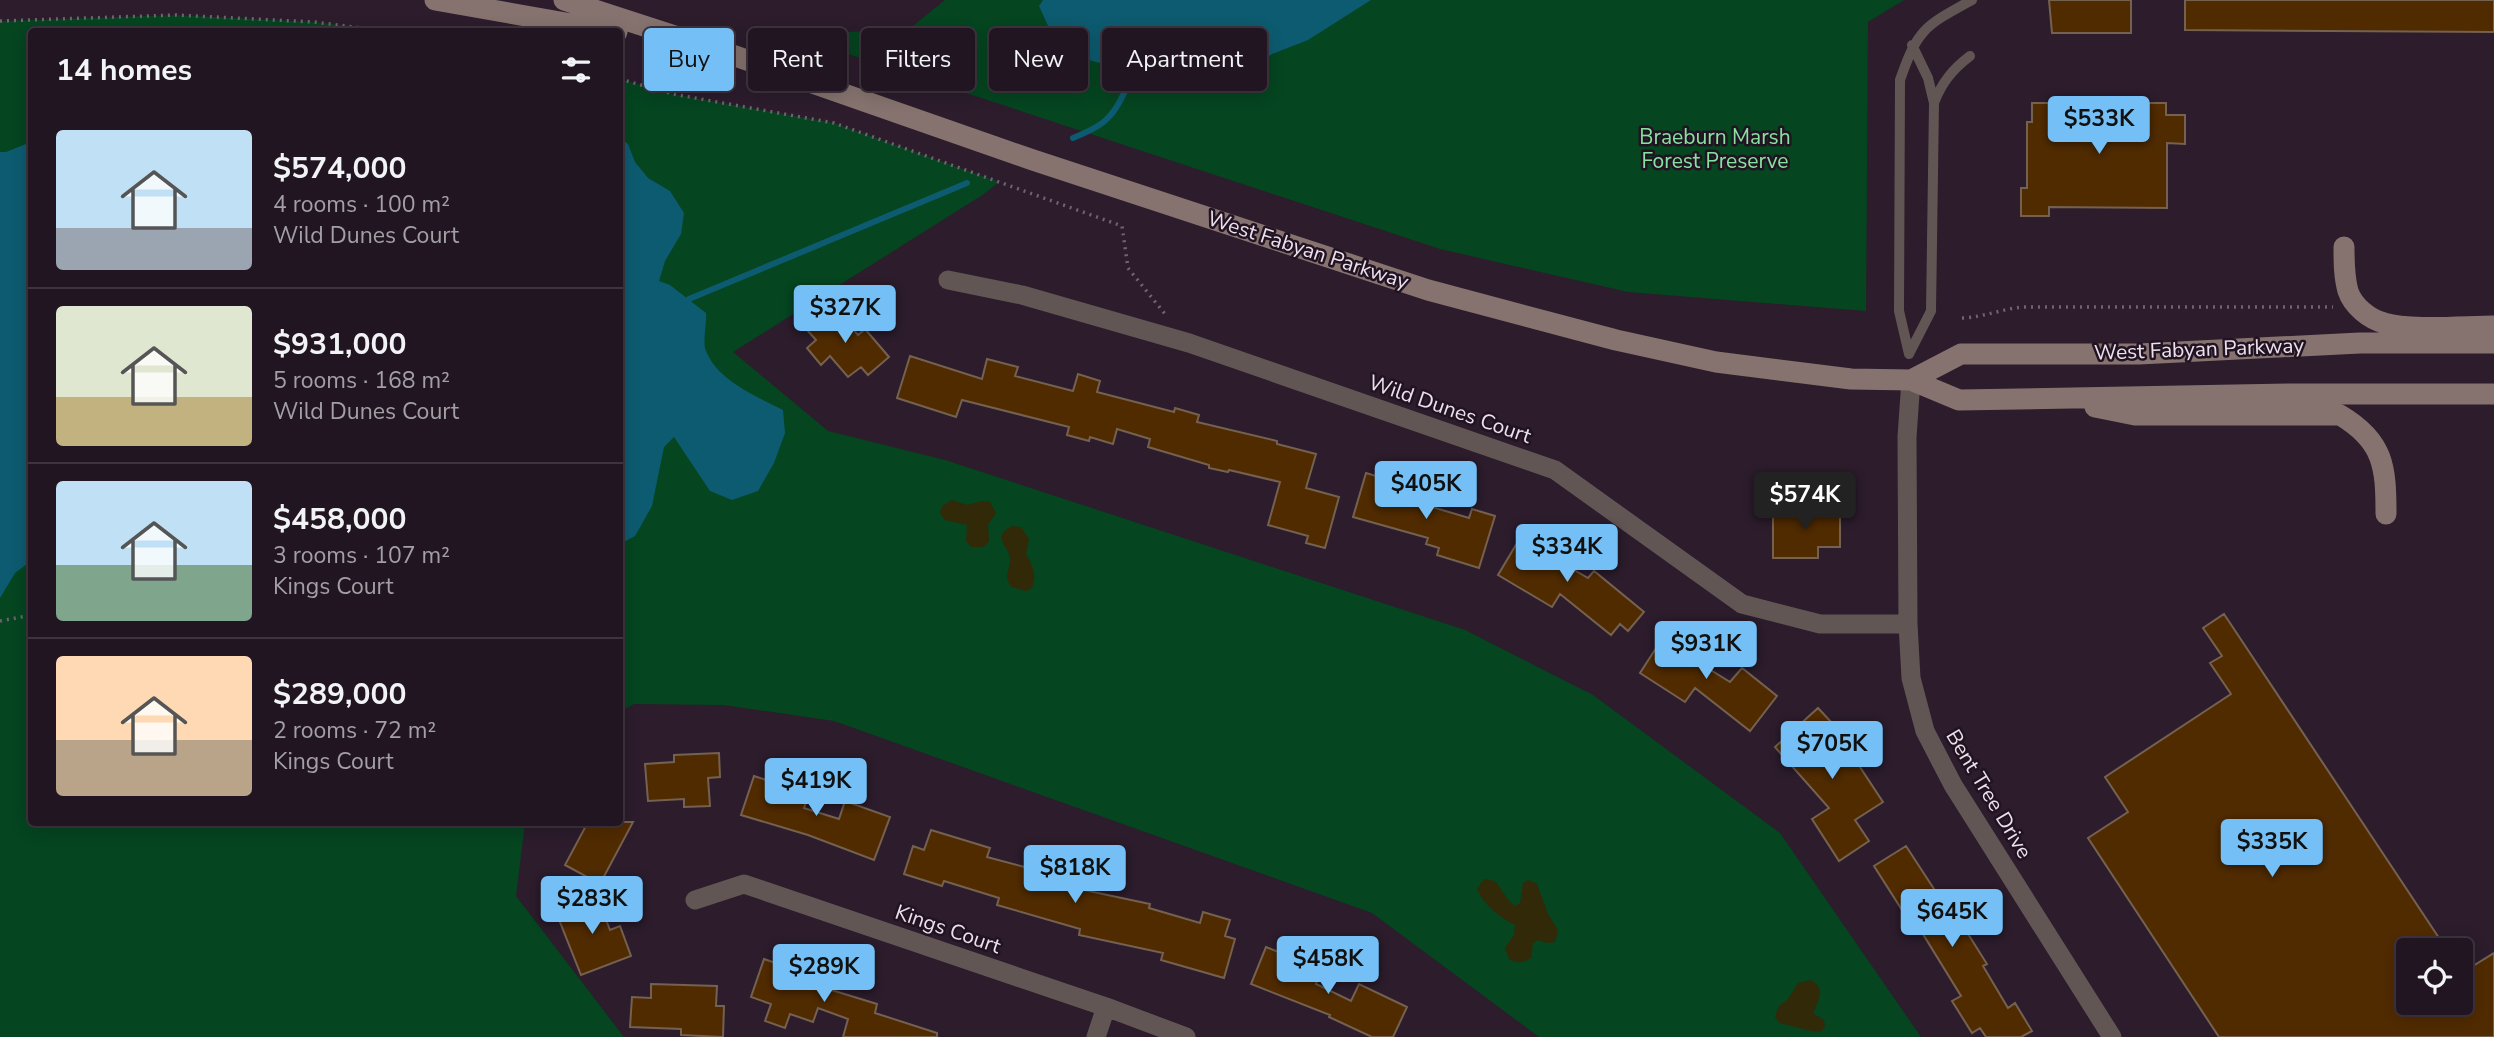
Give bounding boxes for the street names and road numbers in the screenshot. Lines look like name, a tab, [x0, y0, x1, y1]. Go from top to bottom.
street label: West Fabyan Parkway	[1204, 204, 1412, 296]
street label: West Fabyan Parkway	[2094, 331, 2305, 367]
street label: Wild Dunes Court	[1365, 368, 1536, 450]
street label: Bent Tree Drive	[1939, 724, 2039, 864]
street label: Kings Court	[891, 898, 1005, 960]

